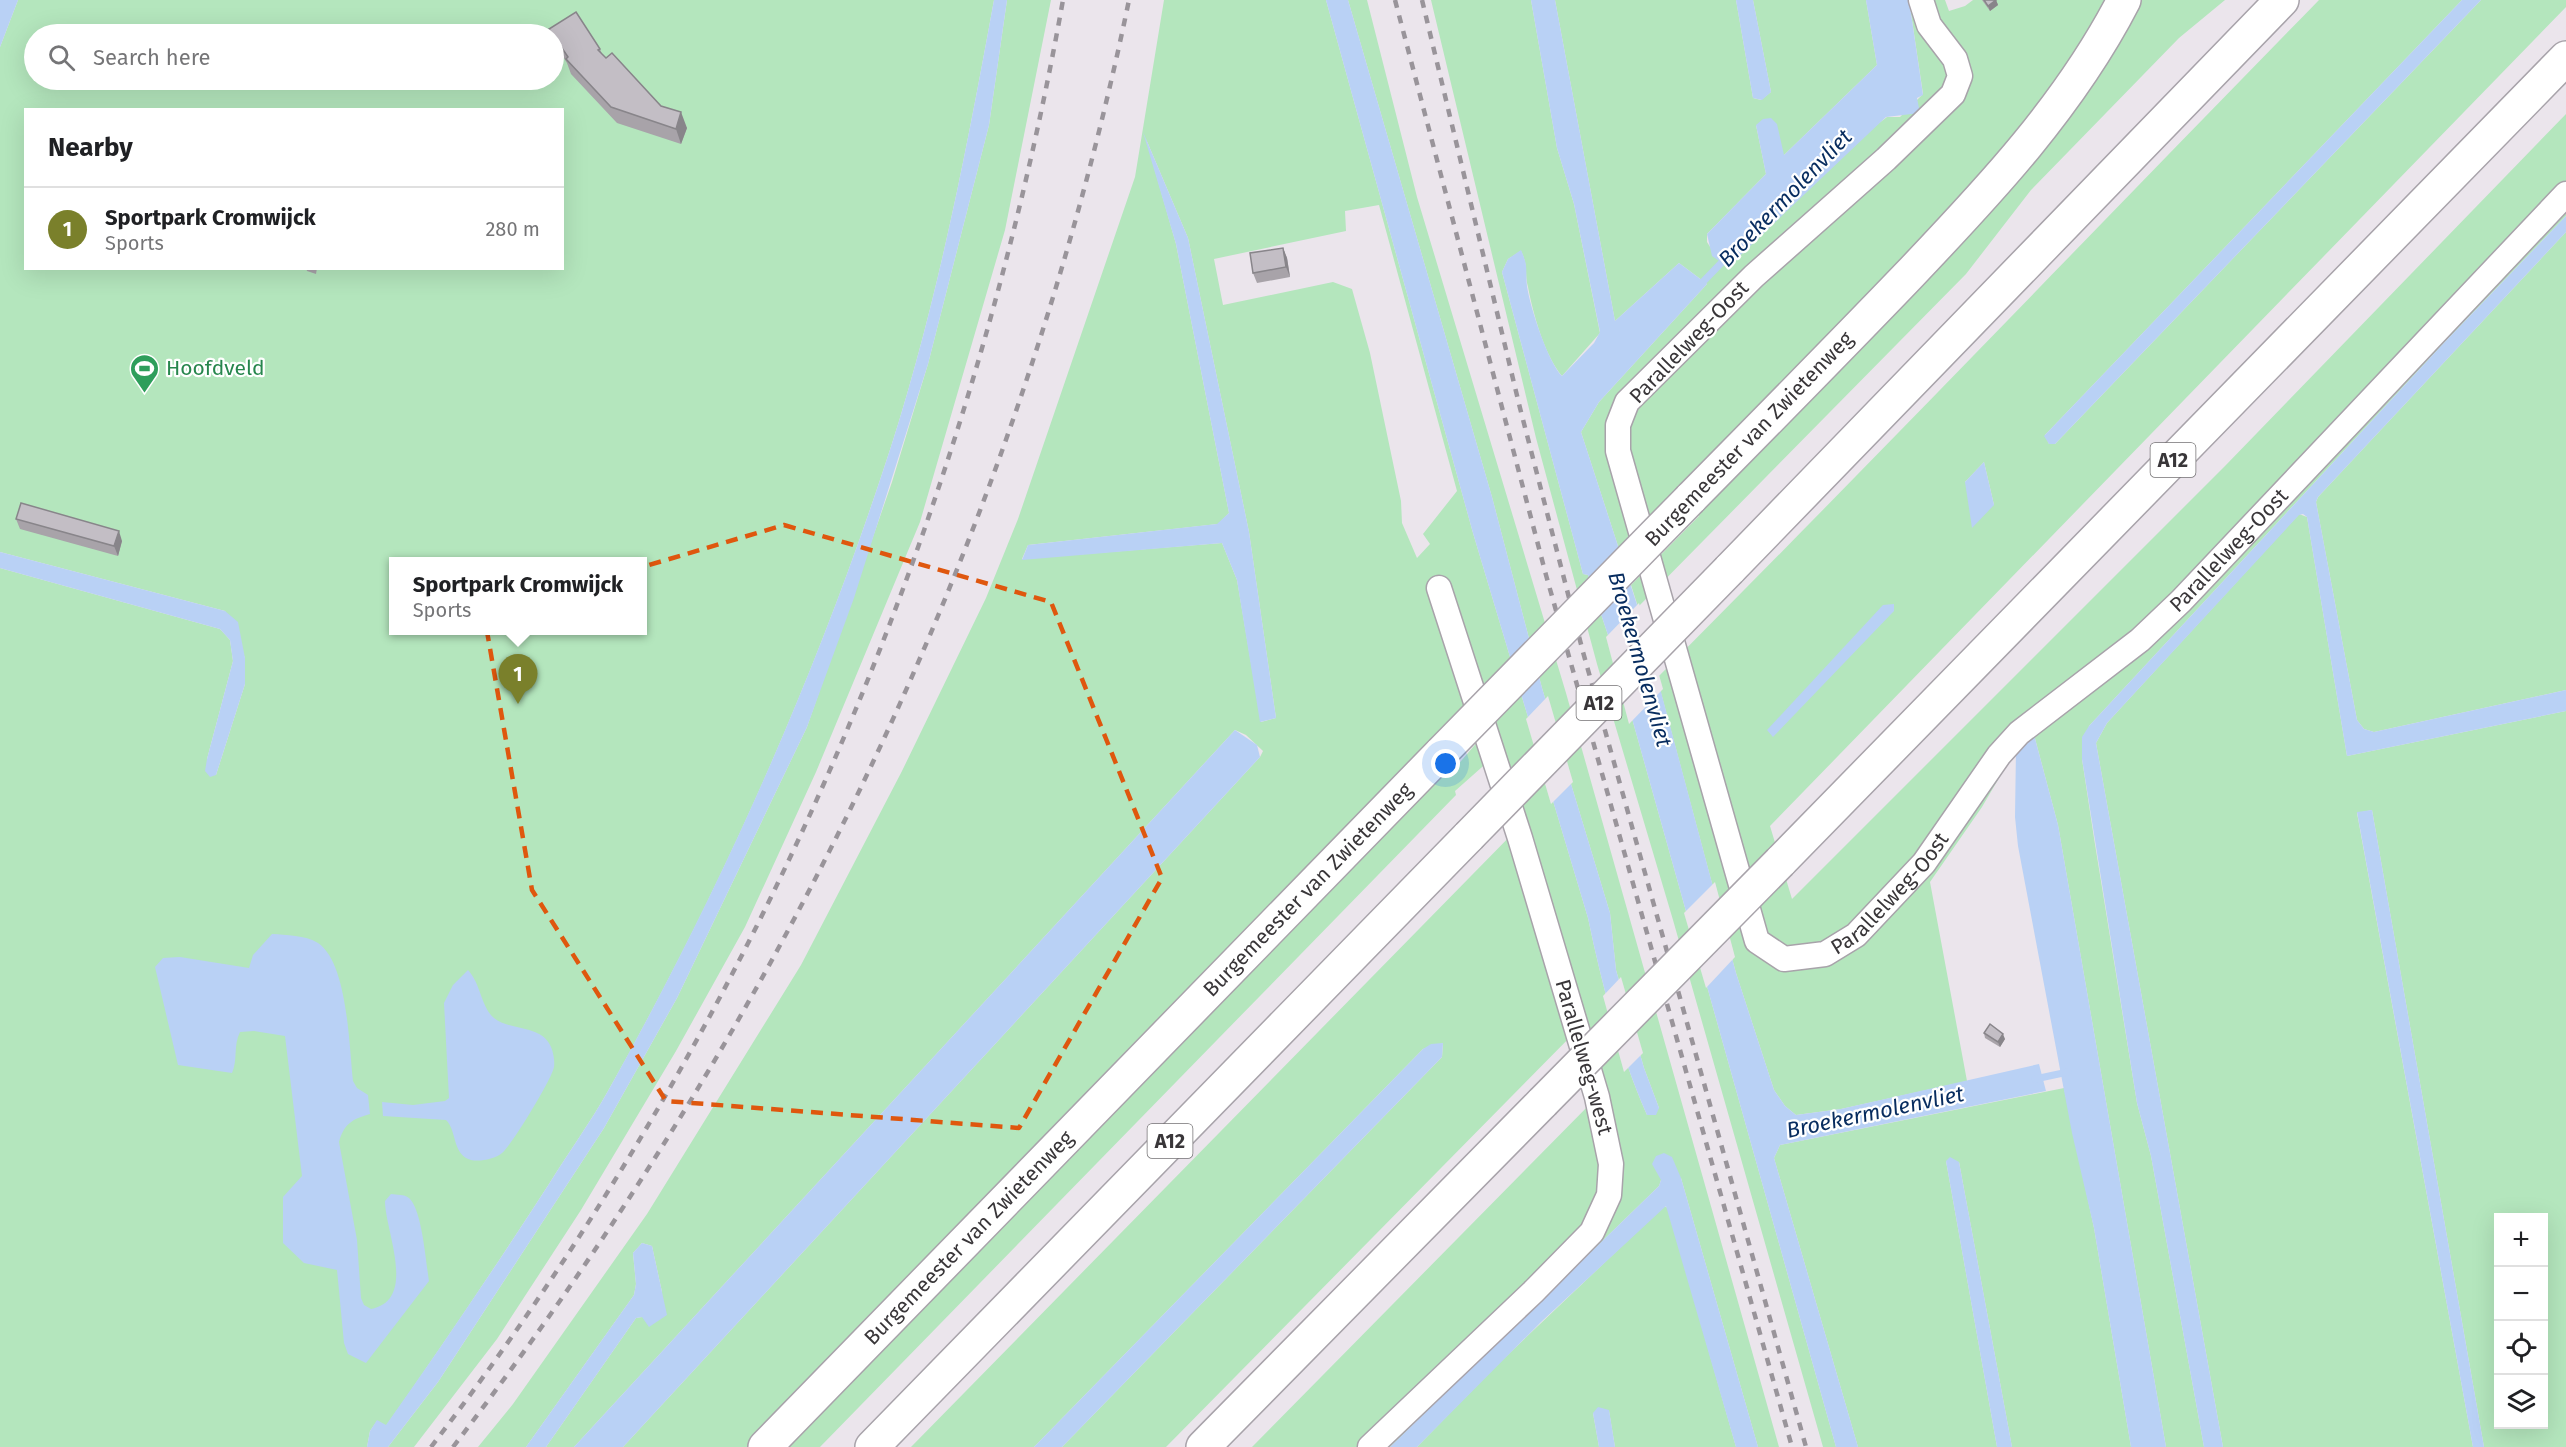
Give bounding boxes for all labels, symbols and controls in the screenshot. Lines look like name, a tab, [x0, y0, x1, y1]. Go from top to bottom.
search box	[24, 24, 564, 90]
icon: search	[45, 41, 78, 74]
text: Search here	[93, 44, 211, 71]
water label: Broekermolenvliet	[1713, 123, 1858, 272]
text: Nearby	[48, 132, 133, 163]
text: Sportpark Cromwijck	[105, 204, 316, 231]
text: 1	[63, 217, 72, 241]
text: 280 m	[485, 217, 540, 241]
text: Sports	[105, 231, 164, 255]
street label: Parallelweg-Oost	[1624, 275, 1754, 409]
street label: Burgemeester van Zwietenweg	[1639, 326, 1859, 552]
sports icon: Hoofdveld	[129, 352, 161, 394]
place label: Hoofdveld	[166, 355, 265, 381]
road number: A12	[2150, 443, 2196, 477]
street label: Parallelweg-Oost	[2164, 483, 2294, 618]
popup	[389, 557, 647, 635]
water label: Broekermolenvliet	[1602, 568, 1678, 750]
text: Sportpark Cromwijck	[413, 571, 623, 598]
text: Sports	[413, 598, 471, 622]
pin: 1	[498, 654, 538, 704]
road number: A12	[1576, 686, 1622, 720]
your location	[1431, 749, 1460, 778]
street label: Burgemeester van Zwietenweg	[1198, 777, 1418, 1002]
street label: Parallelweg-Oost	[1826, 827, 1955, 960]
street label: Parallelweg-west	[1549, 976, 1619, 1138]
water label: Broekermolenvliet	[1784, 1080, 1966, 1144]
road number: A12	[1148, 1124, 1192, 1158]
street label: Burgemeester van Zwietenweg	[859, 1125, 1079, 1350]
map controls	[2494, 1213, 2548, 1429]
button: +	[2494, 1213, 2548, 1267]
button: −	[2494, 1267, 2548, 1321]
button: locate	[2494, 1321, 2548, 1375]
button: layers	[2494, 1375, 2548, 1429]

